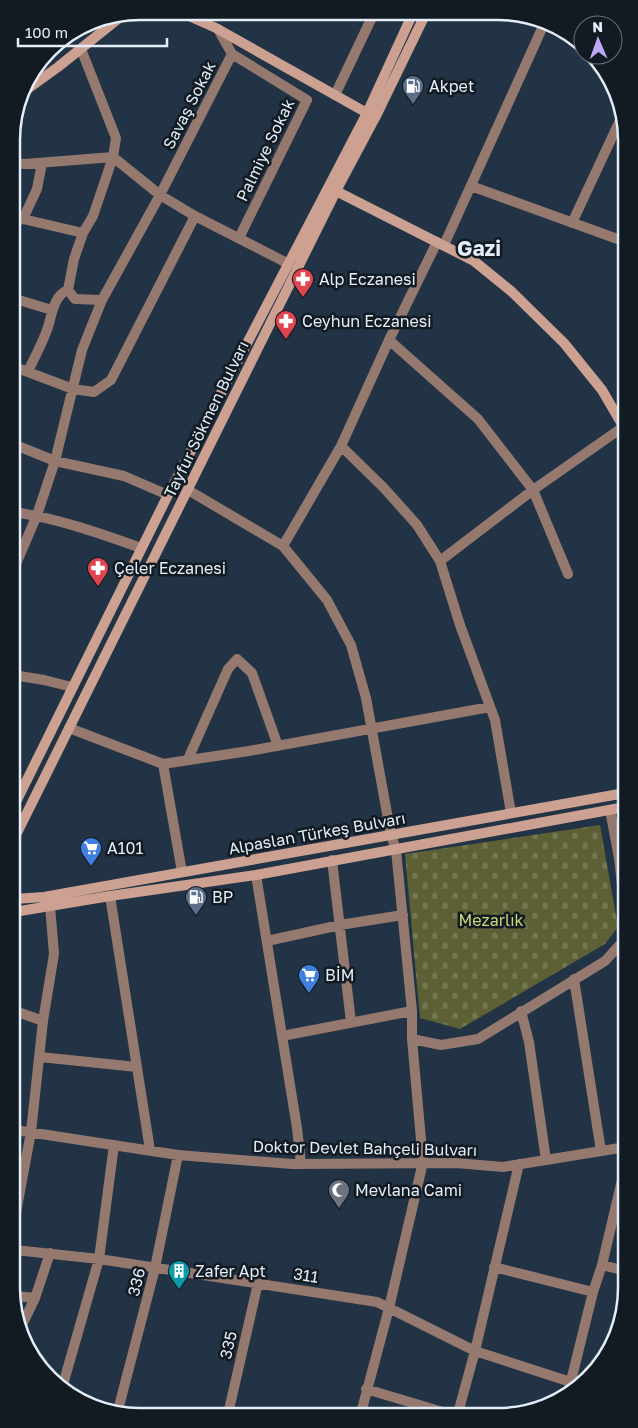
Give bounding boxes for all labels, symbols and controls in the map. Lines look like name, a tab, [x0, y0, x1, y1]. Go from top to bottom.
scale bar	[18, 15, 166, 47]
north arrow	[573, 15, 623, 65]
text: N	[592, 18, 603, 35]
text: 100 m	[25, 23, 68, 41]
street label: Savaş Sokak	[158, 58, 220, 152]
fuel station icon: Akpet	[401, 74, 425, 105]
place label: Akpet	[429, 76, 474, 96]
street label: Palmiye Sokak	[232, 95, 298, 205]
district label: Gazi	[457, 235, 501, 261]
pharmacy icon: Alp Eczanesi	[291, 267, 315, 298]
place label: Alp Eczanesi	[319, 269, 416, 289]
pharmacy icon: Ceyhun Eczanesi	[274, 309, 298, 340]
place label: Ceyhun Eczanesi	[302, 311, 432, 331]
street label: Tayfur Sökmen Bulvarı	[159, 337, 253, 501]
pharmacy icon: Çeler Eczanesi	[86, 556, 110, 587]
place label: Çeler Eczanesi	[114, 558, 226, 578]
street label: Alpaslan Türkeş Bulvarı	[227, 808, 407, 858]
supermarket icon: A101	[79, 836, 103, 867]
place label: A101	[107, 838, 143, 858]
fuel station icon: BP	[184, 885, 208, 916]
place label: BP	[212, 887, 233, 907]
park label: Mezarlık	[459, 910, 523, 930]
supermarket icon: BİM	[297, 963, 321, 994]
place label: BİM	[325, 965, 355, 985]
street label: Doktor Devlet Bahçeli Bulvarı	[253, 1136, 477, 1160]
mosque icon: Mevlana Cami	[327, 1178, 351, 1209]
place label: Mevlana Cami	[355, 1180, 462, 1200]
building icon: Zafer Apt	[167, 1259, 191, 1290]
place label: Zafer Apt	[195, 1261, 266, 1281]
street label: 311	[292, 1263, 320, 1287]
street label: 336	[123, 1266, 149, 1298]
street label: 335	[215, 1329, 241, 1361]

